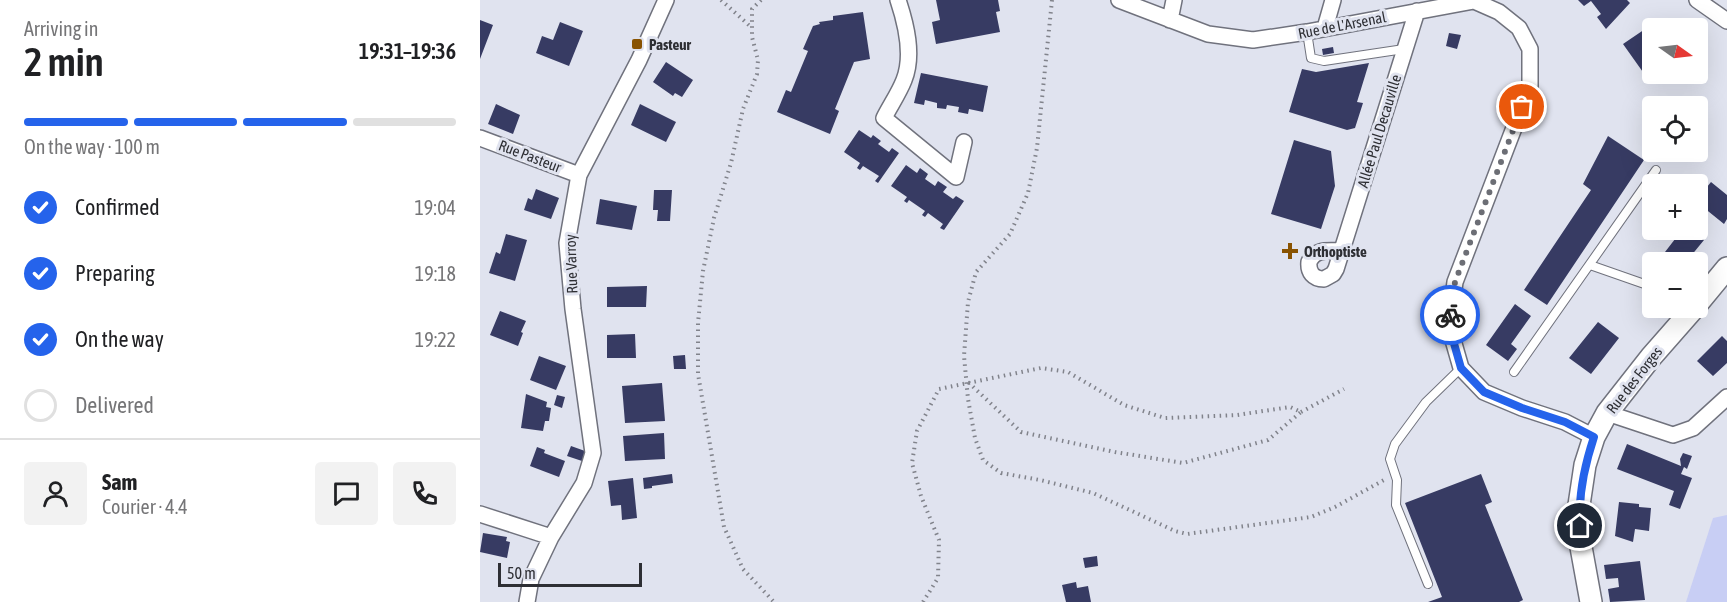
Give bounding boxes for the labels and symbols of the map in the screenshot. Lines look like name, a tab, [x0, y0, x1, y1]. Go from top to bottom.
street label: Rue de L'Arsenal	[1297, 8, 1387, 42]
north arrow	[1642, 18, 1708, 84]
place label: Pasteur	[649, 36, 692, 53]
marker: Pasteur	[630, 37, 644, 51]
street label: Allée Paul Decauville	[1354, 72, 1404, 190]
pin	[1496, 81, 1547, 132]
street label: Rue Pasteur	[496, 136, 564, 176]
street label: Rue Varroy	[561, 234, 581, 294]
marker: Orthoptiste	[1281, 242, 1299, 260]
place label: Orthoptiste	[1304, 243, 1367, 260]
courier	[1420, 285, 1480, 345]
street label: Rue des Forges	[1603, 343, 1665, 417]
pin	[1554, 500, 1605, 551]
scale bar	[498, 560, 642, 588]

